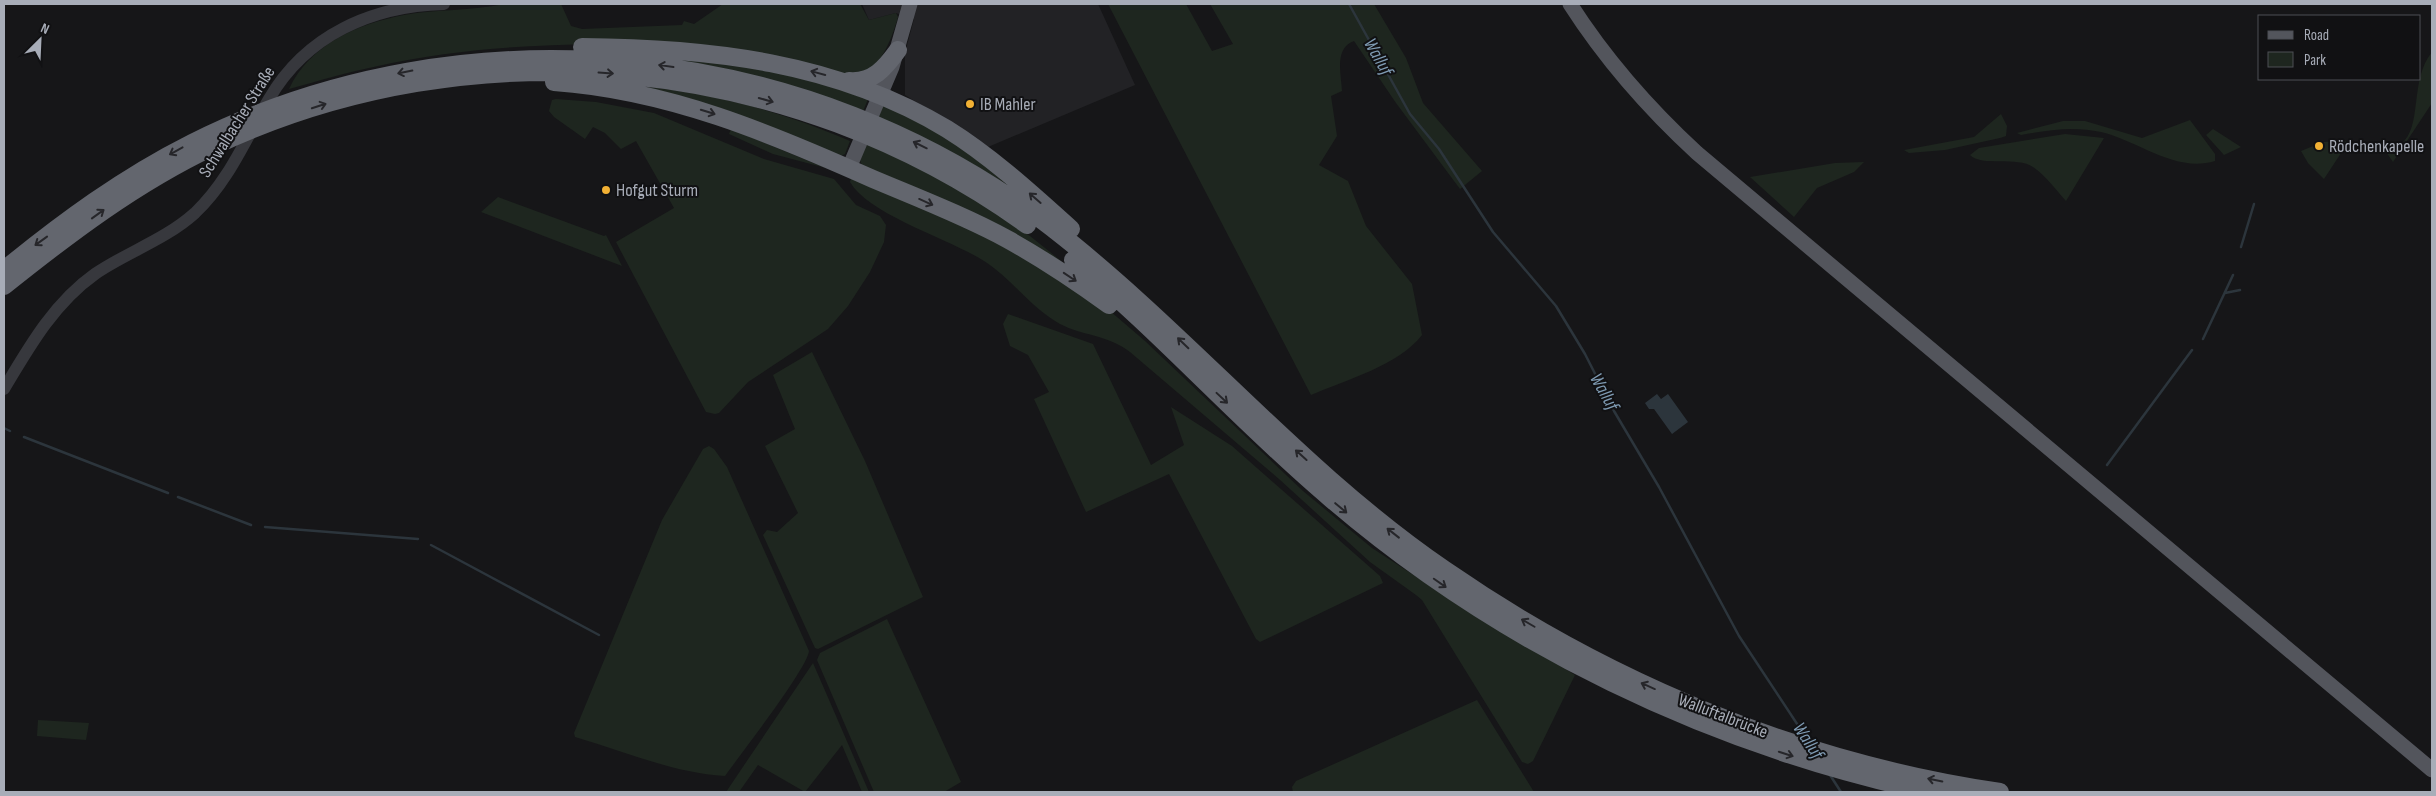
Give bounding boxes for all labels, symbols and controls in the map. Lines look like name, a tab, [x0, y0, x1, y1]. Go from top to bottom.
north arrow	[15, 15, 65, 65]
legend	[2258, 15, 2421, 80]
text: N	[38, 19, 52, 38]
text: Road	[2304, 26, 2329, 45]
water label: Walluf	[1358, 34, 1398, 81]
text: Park	[2304, 51, 2326, 70]
one-way arrow	[658, 61, 674, 71]
street label: Schwalbacher Straße	[194, 63, 280, 181]
one-way arrow	[397, 67, 413, 77]
one-way arrow	[810, 68, 826, 77]
one-way arrow	[598, 69, 614, 78]
place label: IB Mahler	[980, 94, 1036, 115]
one-way arrow	[757, 96, 773, 105]
marker: IB Mahler	[964, 98, 976, 110]
one-way arrow	[310, 101, 326, 110]
one-way arrow	[700, 108, 716, 118]
place label: Rödchenkapelle	[2329, 136, 2424, 157]
one-way arrow	[913, 140, 928, 149]
marker: Rödchenkapelle	[2313, 140, 2325, 152]
one-way arrow	[169, 147, 184, 156]
place label: Hofgut Sturm	[616, 180, 698, 201]
marker: Hofgut Sturm	[600, 184, 612, 196]
one-way arrow	[1029, 193, 1042, 204]
one-way arrow	[918, 197, 933, 207]
one-way arrow	[91, 209, 104, 220]
one-way arrow	[34, 235, 48, 246]
one-way arrow	[1062, 272, 1076, 282]
one-way arrow	[1176, 337, 1189, 349]
water label: Walluf	[1584, 369, 1624, 416]
one-way arrow	[1215, 392, 1228, 404]
one-way arrow	[1294, 449, 1307, 461]
one-way arrow	[1335, 503, 1348, 514]
one-way arrow	[1387, 527, 1400, 538]
one-way arrow	[1433, 578, 1447, 588]
one-way arrow	[1521, 618, 1536, 628]
one-way arrow	[1641, 680, 1656, 690]
street label: Walluftalbrücke	[1675, 689, 1771, 743]
water label: Walluf	[1788, 718, 1829, 765]
one-way arrow	[1778, 750, 1793, 759]
one-way arrow	[1927, 775, 1943, 785]

